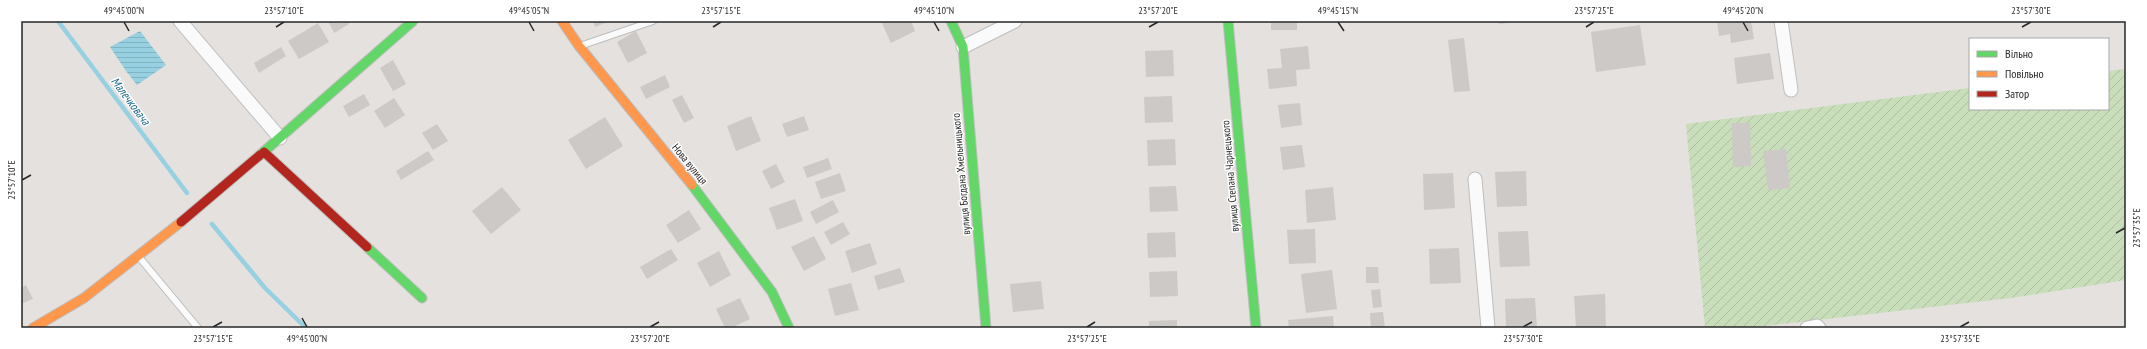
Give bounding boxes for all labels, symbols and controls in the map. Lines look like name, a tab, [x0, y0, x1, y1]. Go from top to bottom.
text: 49°45'00"N	[104, 4, 144, 17]
text: 23°57'10"E	[264, 4, 304, 17]
text: 49°45'05"N	[509, 4, 549, 17]
text: 23°57'15"E	[701, 4, 741, 17]
text: 49°45'10"N	[914, 4, 954, 17]
text: 23°57'20"E	[1138, 4, 1178, 17]
text: 49°45'15"N	[1318, 4, 1358, 17]
text: 23°57'25"E	[1574, 4, 1614, 17]
text: 49°45'20"N	[1723, 4, 1763, 17]
text: 23°57'30"E	[2011, 4, 2051, 17]
legend	[1969, 38, 2109, 110]
text: Вільно	[2005, 46, 2033, 61]
text: Повільно	[2005, 66, 2044, 81]
water label: Малечковача	[108, 74, 155, 129]
text: Затор	[2005, 86, 2029, 101]
street label: вулиця Богдана Хмельницького	[949, 112, 973, 235]
street label: вулиця Степана Чарнецького	[1218, 119, 1242, 232]
street label: Нова вулиця	[669, 141, 711, 187]
text: 23°57'10"E	[5, 160, 18, 200]
text: 23°57'35"E	[2130, 208, 2143, 248]
text: 23°57'15"E	[193, 332, 233, 345]
text: 49°45'00"N	[287, 332, 327, 345]
text: 23°57'20"E	[630, 332, 670, 345]
text: 23°57'25"E	[1067, 332, 1107, 345]
text: 23°57'30"E	[1503, 332, 1543, 345]
text: 23°57'35"E	[1940, 332, 1980, 345]

